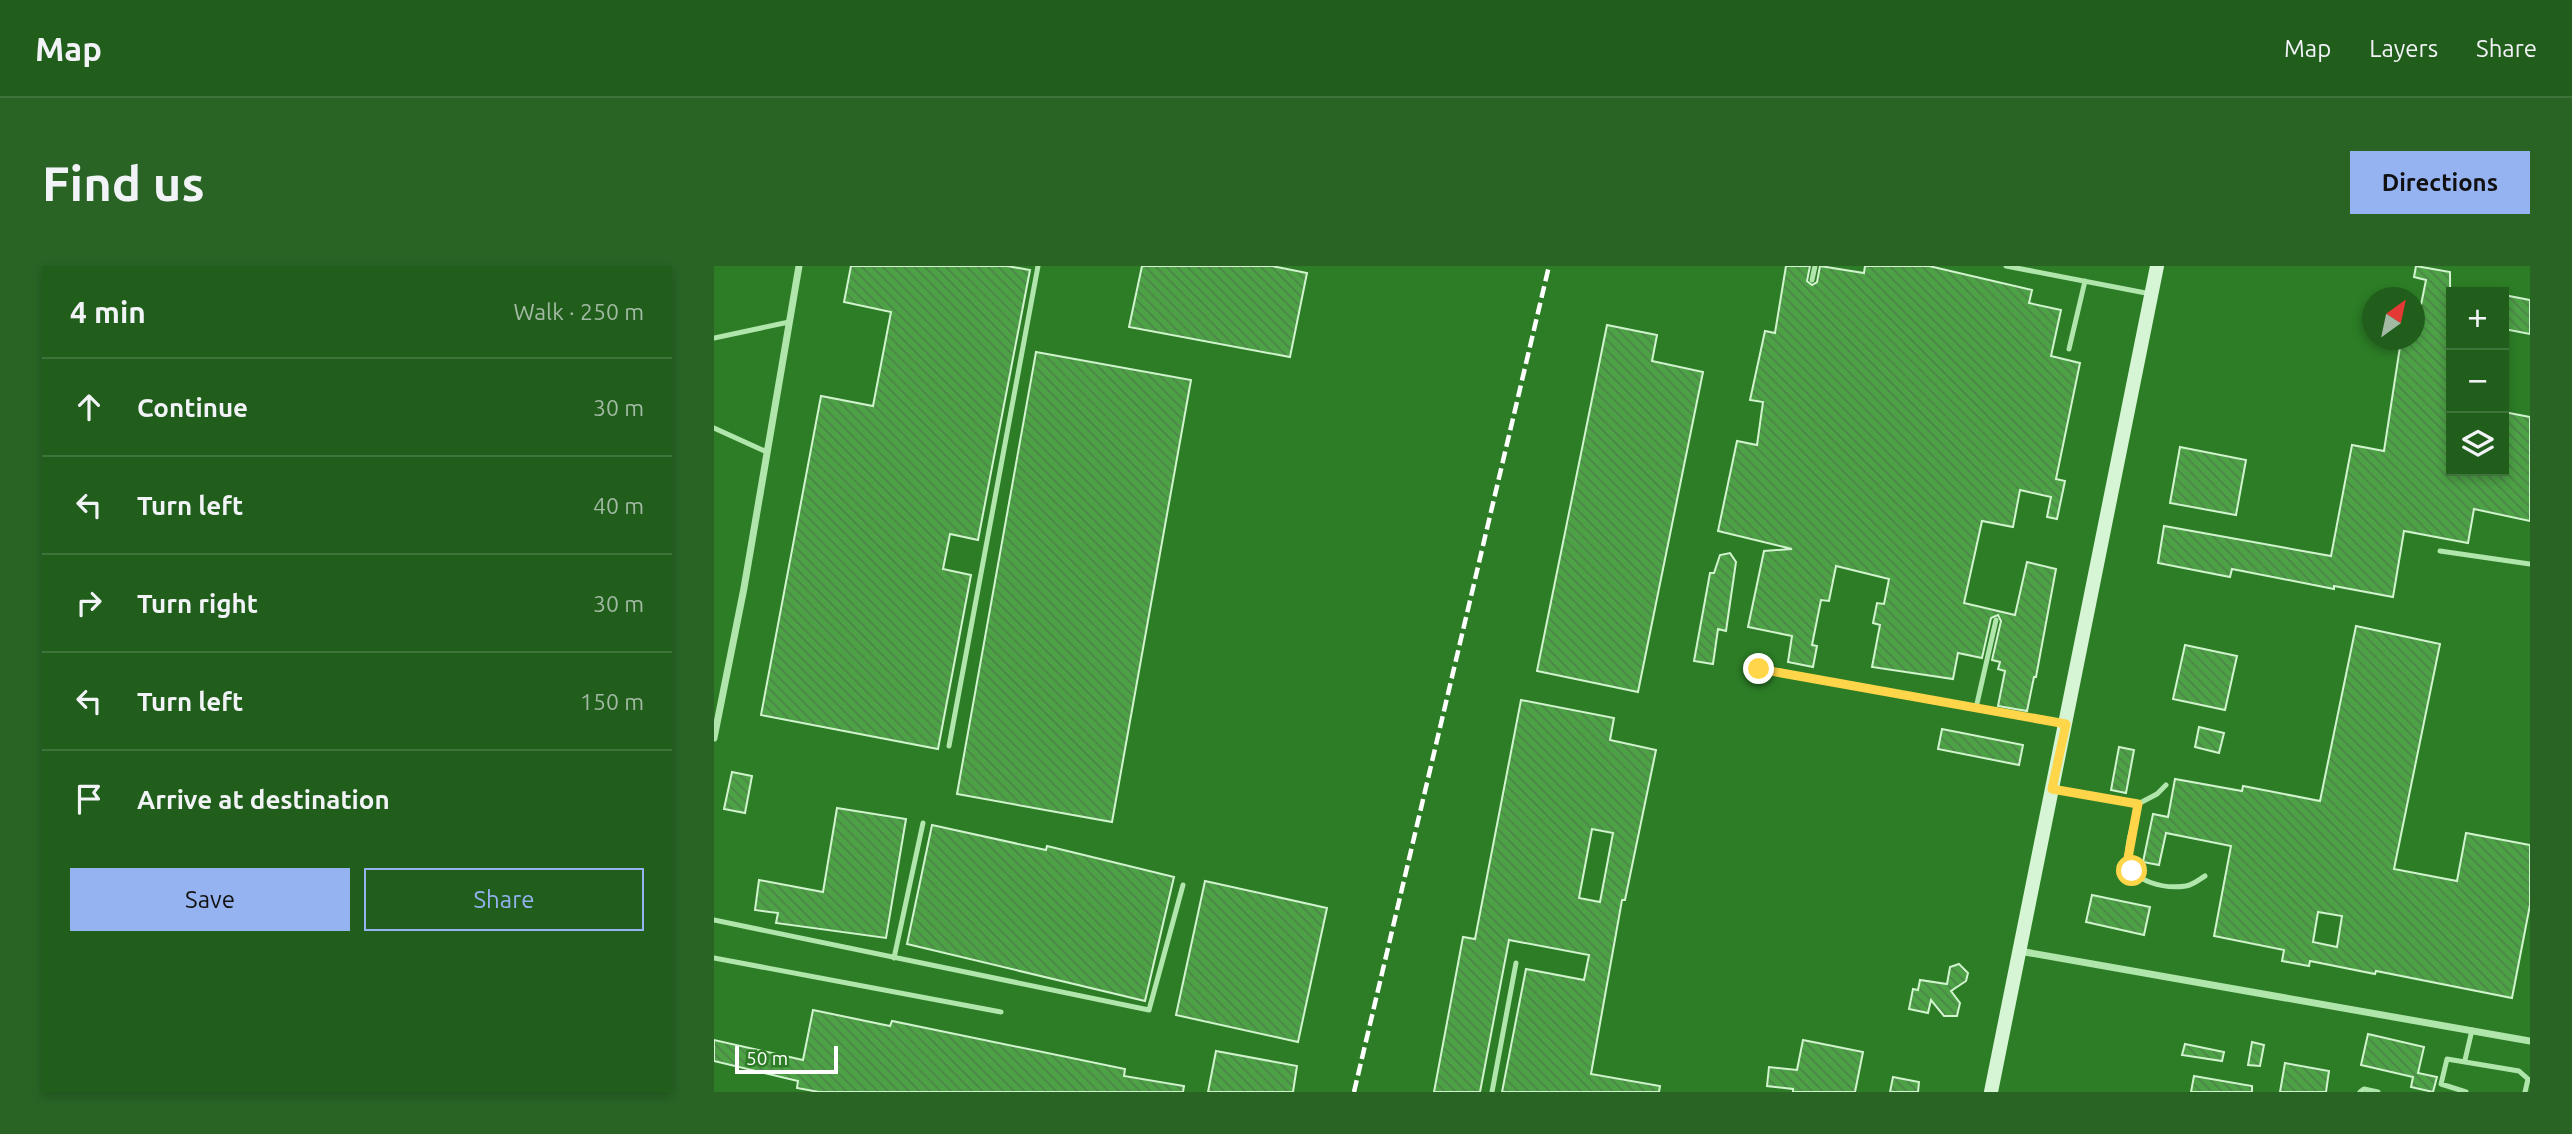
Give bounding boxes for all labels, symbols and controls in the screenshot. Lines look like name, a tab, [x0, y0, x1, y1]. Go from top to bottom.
text: Map	[35, 30, 102, 67]
text: Map	[2284, 35, 2331, 62]
text: Layers	[2369, 35, 2438, 62]
text: Share	[2476, 35, 2537, 62]
button: Directions	[2350, 151, 2530, 214]
text: Find us	[42, 155, 205, 210]
north arrow	[2362, 287, 2425, 350]
map controls	[2446, 287, 2509, 476]
button: +	[2446, 287, 2509, 350]
text: 4 min	[70, 295, 146, 329]
text: Walk · 250 m	[513, 299, 644, 324]
button: −	[2446, 350, 2509, 413]
icon: ahead	[70, 388, 108, 426]
text: Continue	[137, 393, 248, 422]
text: 30 m	[593, 395, 644, 420]
button: layers	[2446, 413, 2509, 476]
icon: left	[70, 486, 108, 524]
text: Turn left	[137, 491, 243, 520]
text: 40 m	[593, 493, 644, 518]
icon: right	[70, 584, 108, 622]
text: Turn right	[137, 589, 258, 618]
text: 30 m	[593, 591, 644, 616]
route end	[1743, 653, 1774, 684]
icon: left	[70, 682, 108, 720]
text: Turn left	[137, 687, 243, 716]
text: 150 m	[580, 689, 644, 714]
icon: arrive	[70, 780, 108, 818]
text: Arrive at destination	[137, 785, 390, 814]
route start	[2116, 855, 2147, 886]
button: Save	[70, 868, 350, 931]
button: Share	[364, 868, 644, 931]
scale bar	[735, 1043, 838, 1075]
text: 50 m	[746, 1047, 788, 1069]

